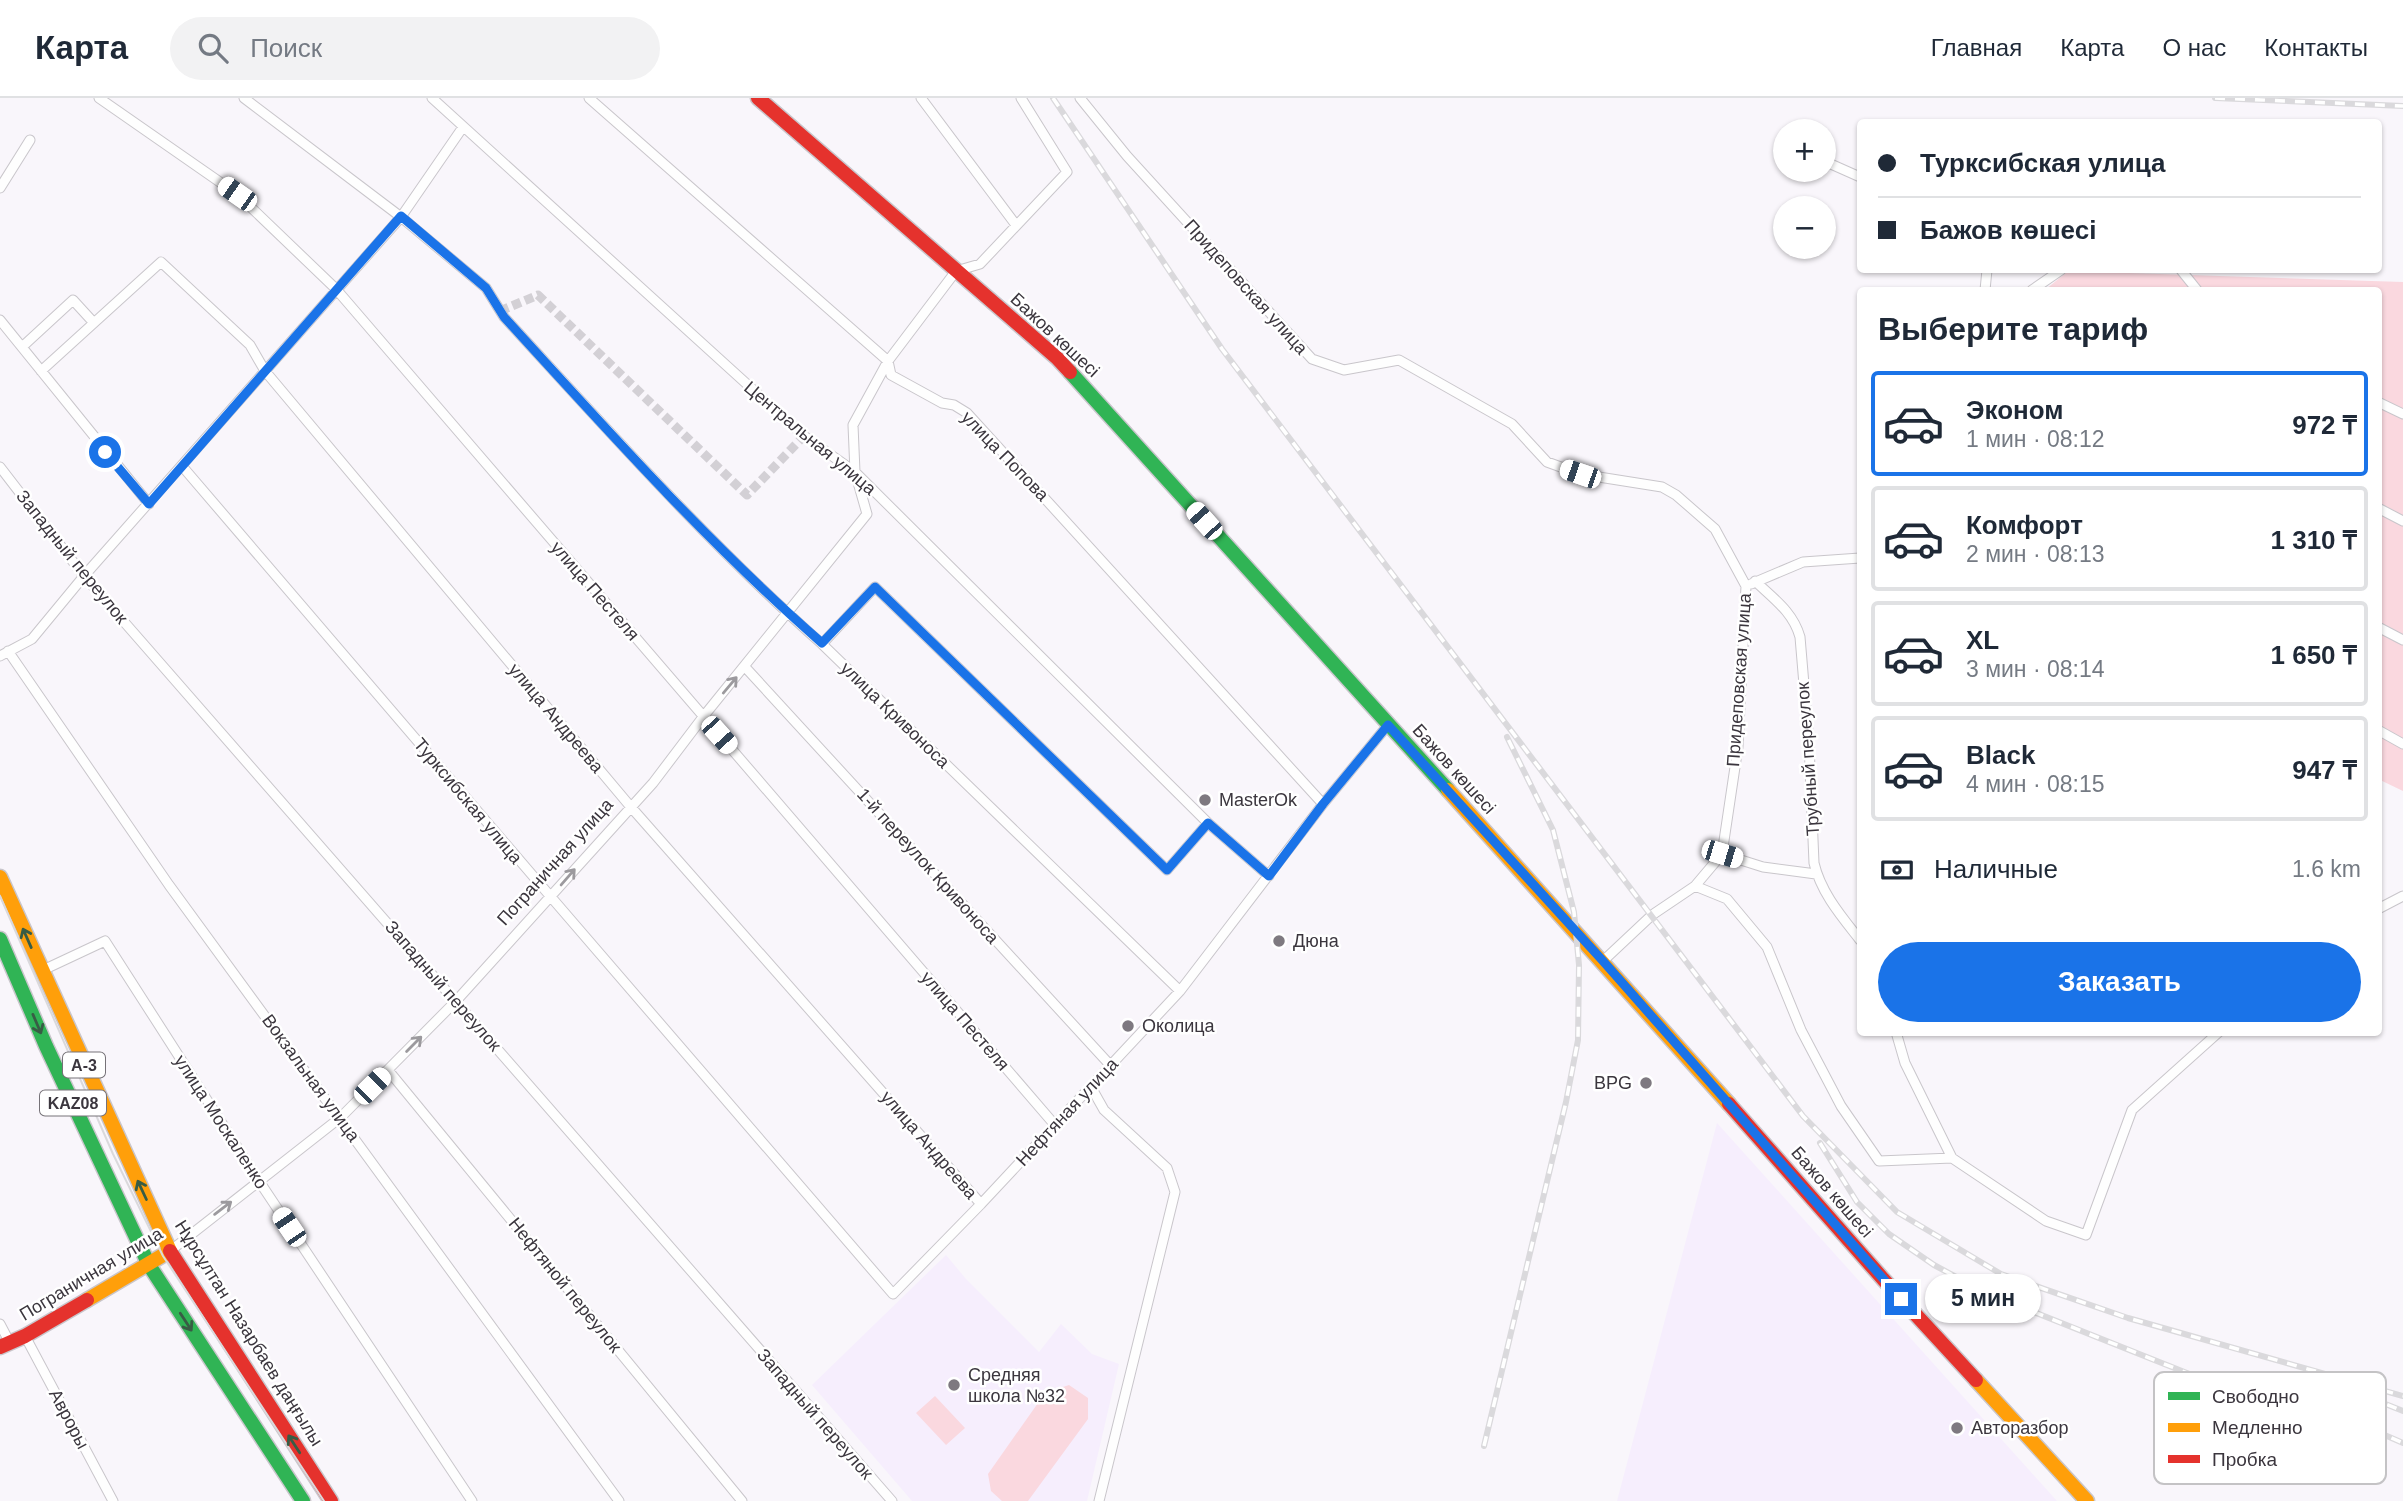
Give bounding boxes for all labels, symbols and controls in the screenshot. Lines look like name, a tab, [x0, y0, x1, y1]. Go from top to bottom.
search box	[170, 17, 660, 80]
text: Карта	[35, 29, 128, 66]
icon: search	[194, 29, 232, 67]
text: Поиск	[250, 33, 322, 63]
text: Главная	[1931, 34, 2022, 61]
text: Карта	[2060, 34, 2124, 61]
text: О нас	[2162, 34, 2226, 61]
text: Контакты	[2264, 34, 2368, 61]
map controls	[1773, 119, 1836, 259]
button: +	[1773, 119, 1836, 182]
text: Турксибская улица	[1920, 148, 2165, 178]
car	[214, 173, 261, 215]
button: −	[1773, 196, 1836, 259]
text: Бажов көшесі	[1920, 215, 2096, 245]
street label: Придеповская улица	[1180, 216, 1312, 359]
street label: Бажов көшесі	[1007, 289, 1103, 381]
text: Выберите тариф	[1878, 311, 2148, 347]
street label: Центральная улица	[740, 377, 881, 500]
icon: car	[1882, 392, 1945, 455]
text: Эконом	[1966, 395, 2064, 425]
street label: улица Попова	[957, 407, 1053, 506]
text: 972 ₸	[2292, 410, 2357, 440]
text: 1 мин · 08:12	[1966, 426, 2105, 452]
route start	[89, 436, 121, 468]
car	[1557, 457, 1604, 491]
street label: Западный переулок	[12, 486, 132, 628]
car	[1183, 498, 1226, 544]
icon: car	[1882, 507, 1945, 570]
text: Комфорт	[1966, 510, 2083, 540]
text: 1 310 ₸	[2271, 525, 2357, 555]
street label: улица Пестеля	[547, 538, 643, 644]
text: 2 мин · 08:13	[1966, 541, 2105, 567]
street label: Придеповская улица	[1723, 591, 1755, 768]
icon: car	[1882, 622, 1945, 685]
text: XL	[1966, 625, 1999, 655]
text: 1 650 ₸	[2271, 640, 2357, 670]
text: 3 мин · 08:14	[1966, 656, 2105, 682]
street label: улица Кривоноса	[836, 658, 954, 773]
street label: улица Андреева	[505, 659, 608, 777]
one-way arrow	[723, 676, 738, 694]
street label: Трубный переулок	[1793, 681, 1823, 837]
car	[698, 712, 741, 758]
street label: Бажов көшесі	[1409, 720, 1499, 818]
street label: Турксибская улица	[410, 734, 527, 869]
icon: car	[1882, 737, 1945, 800]
text: Black	[1966, 740, 2035, 770]
text: 947 ₸	[2292, 755, 2357, 785]
text: 4 мин · 08:15	[1966, 771, 2105, 797]
street label: 1-й переулок Кривоноса	[853, 784, 1004, 948]
place label: MasterOk	[1219, 790, 1298, 810]
marker: MasterOk	[1197, 792, 1213, 808]
street label: Пограничная улица	[493, 794, 618, 929]
car	[1699, 838, 1746, 870]
icon: cash	[1878, 851, 1916, 889]
text: Наличные	[1934, 854, 2058, 884]
text: 1.6 km	[2292, 856, 2361, 882]
one-way arrow	[560, 868, 576, 886]
street label: Западный переулок	[381, 917, 505, 1055]
one-way arrow	[19, 928, 32, 949]
place label: Дюна	[1293, 931, 1340, 951]
marker: Дюна	[1271, 933, 1287, 949]
button: Заказать	[1878, 942, 2361, 1022]
street label: улица Пестеля	[917, 968, 1013, 1074]
street label: Вокзальная улица	[258, 1010, 364, 1146]
one-way arrow	[31, 1013, 44, 1035]
place label: Околица	[1142, 1016, 1216, 1036]
marker: Околица	[1120, 1018, 1136, 1034]
one-way arrow	[405, 1036, 422, 1053]
street label: улица Москаленко	[170, 1051, 272, 1193]
road number: А-3	[63, 1052, 105, 1077]
street label: Нефтяная улица	[1012, 1053, 1123, 1170]
car	[350, 1064, 395, 1108]
place label: BPG	[1594, 1073, 1632, 1093]
marker: BPG	[1638, 1075, 1654, 1091]
street label: улица Андреева	[877, 1087, 982, 1204]
road number: KAZ08	[40, 1091, 106, 1116]
street label: Бажов көшесі	[1787, 1143, 1877, 1241]
one-way arrow	[135, 1179, 148, 1201]
one-way arrow	[213, 1201, 232, 1216]
car	[269, 1204, 310, 1250]
street label: Нефтяной переулок	[505, 1214, 625, 1356]
street label: Нұрсұлтан Назарбаев даңғылы	[171, 1216, 327, 1450]
street label: Пограничная улица	[16, 1223, 167, 1325]
callout: 5 мин	[1926, 1274, 2041, 1324]
route end	[1885, 1283, 1917, 1315]
text: 5 мин	[1951, 1285, 2015, 1311]
one-way arrow	[179, 1312, 193, 1332]
street label: Западный переулок	[753, 1345, 877, 1483]
place label: Средняя школа №32	[968, 1365, 1065, 1406]
legend	[2154, 1372, 2386, 1484]
marker: Средняя школа №32	[946, 1377, 962, 1393]
street label: Авроры	[45, 1386, 93, 1452]
text: Свободно	[2212, 1386, 2299, 1407]
text: Медленно	[2212, 1417, 2302, 1438]
place label: Авторазбор	[1971, 1418, 2068, 1438]
marker: Авторазбор	[1949, 1420, 1965, 1436]
one-way arrow	[287, 1434, 301, 1454]
text: Пробка	[2212, 1449, 2277, 1470]

